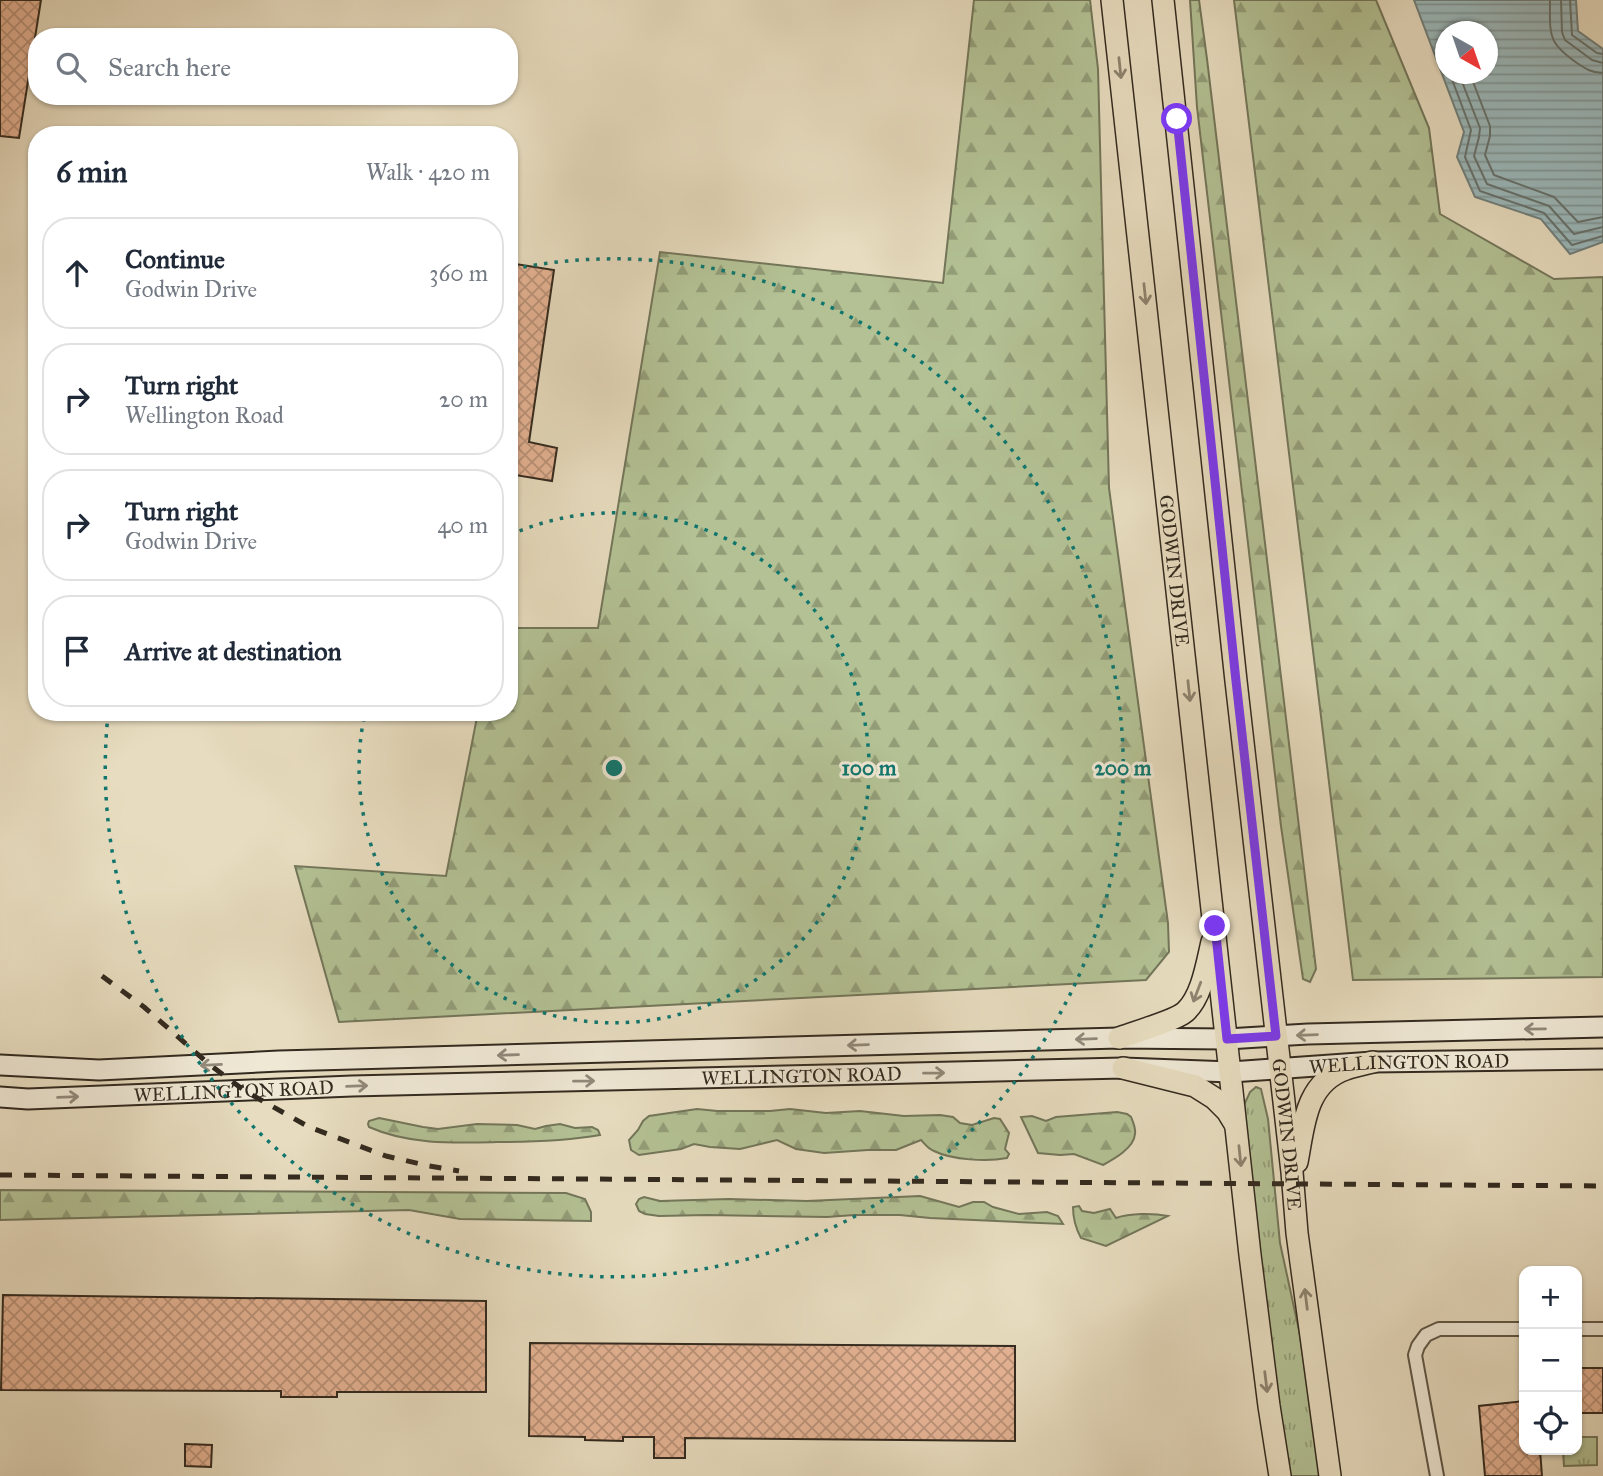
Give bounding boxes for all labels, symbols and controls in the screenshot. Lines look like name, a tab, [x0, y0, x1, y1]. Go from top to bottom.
north arrow	[1435, 21, 1498, 84]
search box	[28, 28, 518, 105]
icon: search	[52, 48, 90, 86]
text: Search here	[108, 51, 231, 83]
one-way arrow	[1113, 56, 1126, 79]
route start	[1161, 103, 1192, 134]
text: 6 min	[56, 154, 128, 190]
text: Walk · 420 m	[366, 158, 490, 186]
text: Continue	[125, 243, 225, 275]
icon: ahead	[58, 254, 96, 292]
text: 360 m	[429, 259, 488, 287]
text: Godwin Drive	[125, 275, 257, 303]
one-way arrow	[1138, 282, 1151, 305]
text: Turn right	[125, 369, 238, 401]
icon: right	[58, 380, 96, 418]
text: 20 m	[439, 385, 488, 413]
text: Wellington Road	[125, 401, 284, 429]
street label: GODWIN DRIVE	[1155, 494, 1195, 648]
text: Turn right	[125, 495, 238, 527]
icon: right	[58, 506, 96, 544]
text: 40 m	[438, 511, 488, 539]
text: Godwin Drive	[125, 527, 257, 555]
icon: arrive	[58, 632, 96, 670]
text: Arrive at destination	[125, 635, 342, 667]
one-way arrow	[1182, 679, 1195, 701]
text: 100 m	[842, 755, 897, 781]
text: 200 m	[1095, 755, 1152, 781]
centre of rings	[602, 756, 626, 780]
route end	[1199, 910, 1230, 941]
one-way arrow	[1190, 981, 1203, 1002]
one-way arrow	[1524, 1022, 1547, 1036]
one-way arrow	[1296, 1028, 1319, 1041]
one-way arrow	[1074, 1032, 1097, 1046]
one-way arrow	[847, 1038, 870, 1052]
one-way arrow	[497, 1048, 520, 1061]
street label: WELLINGTON ROAD	[1308, 1049, 1509, 1078]
street label: GODWIN DRIVE	[1268, 1057, 1307, 1211]
one-way arrow	[201, 1059, 223, 1072]
street label: WELLINGTON ROAD	[701, 1062, 902, 1089]
one-way arrow	[922, 1066, 945, 1079]
one-way arrow	[573, 1074, 596, 1088]
street label: WELLINGTON ROAD	[133, 1075, 334, 1106]
one-way arrow	[345, 1080, 368, 1093]
one-way arrow	[56, 1091, 79, 1104]
one-way arrow	[1234, 1144, 1247, 1167]
map controls	[1519, 1266, 1582, 1455]
button: +	[1519, 1266, 1582, 1329]
one-way arrow	[1300, 1288, 1313, 1310]
button: −	[1519, 1329, 1582, 1392]
one-way arrow	[1259, 1370, 1272, 1393]
button: locate	[1519, 1392, 1582, 1455]

